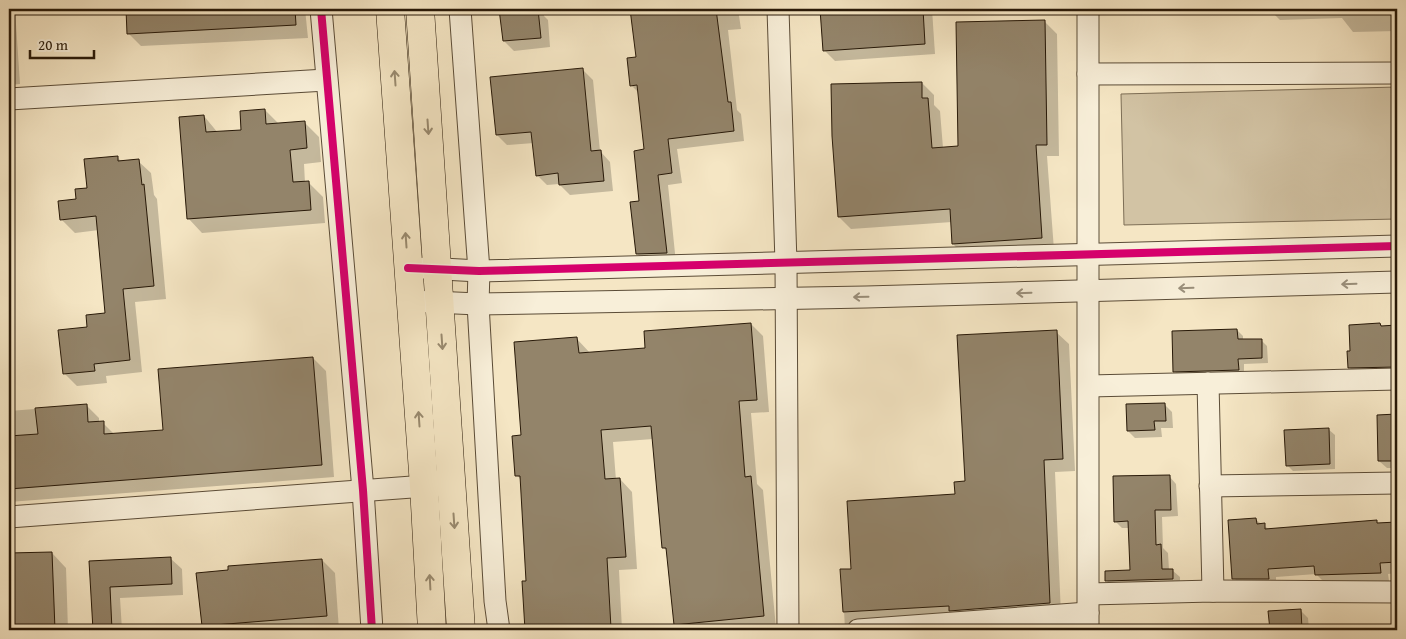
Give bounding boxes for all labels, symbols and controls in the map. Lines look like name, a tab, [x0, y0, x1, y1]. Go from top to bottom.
scale bar	[30, 28, 94, 60]
text: 20 m	[38, 34, 69, 55]
one-way arrow	[390, 70, 399, 86]
one-way arrow	[423, 119, 432, 135]
one-way arrow	[402, 232, 411, 248]
one-way arrow	[1341, 279, 1357, 288]
one-way arrow	[1178, 283, 1194, 293]
one-way arrow	[1016, 288, 1032, 298]
one-way arrow	[853, 292, 870, 302]
one-way arrow	[437, 333, 446, 349]
one-way arrow	[415, 412, 424, 428]
one-way arrow	[449, 513, 459, 529]
one-way arrow	[425, 574, 434, 590]

